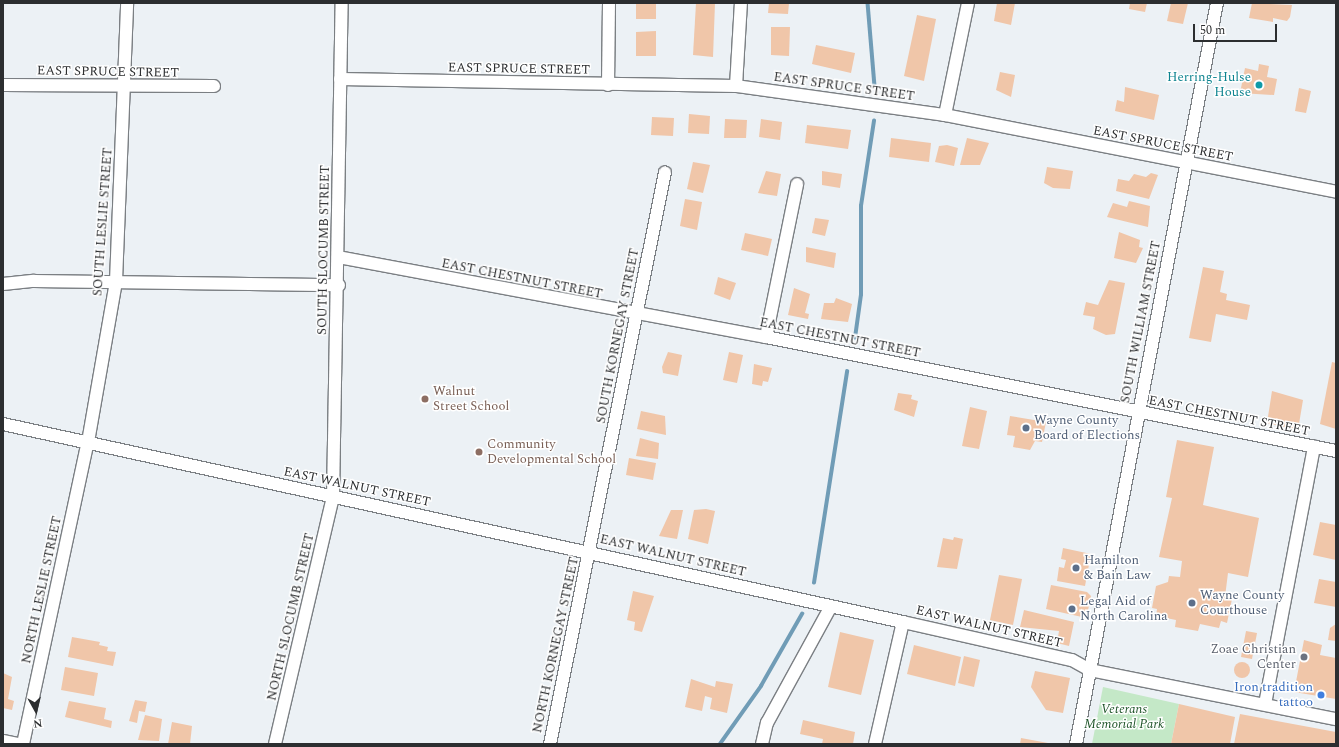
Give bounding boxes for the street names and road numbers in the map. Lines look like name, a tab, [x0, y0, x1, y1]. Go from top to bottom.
street label: EAST SPRUCE STREET	[448, 60, 590, 78]
street label: EAST SPRUCE STREET	[37, 63, 179, 81]
street label: EAST SPRUCE STREET	[773, 69, 915, 105]
street label: EAST SPRUCE STREET	[1092, 123, 1234, 165]
street label: SOUTH LESLIE STREET	[90, 147, 116, 297]
street label: SOUTH SLOCUMB STREET	[315, 165, 333, 335]
street label: SOUTH WILLIAM STREET	[1118, 240, 1164, 404]
street label: SOUTH KORNEGAY STREET	[593, 247, 643, 425]
street label: EAST CHESTNUT STREET	[440, 256, 604, 302]
street label: EAST CHESTNUT STREET	[758, 315, 922, 361]
street label: EAST CHESTNUT STREET	[1147, 393, 1311, 439]
street label: EAST WALNUT STREET	[282, 464, 432, 510]
street label: NORTH LESLIE STREET	[19, 515, 65, 665]
street label: NORTH SLOCUMB STREET	[264, 532, 318, 702]
street label: EAST WALNUT STREET	[598, 532, 748, 580]
street label: NORTH KORNEGAY STREET	[530, 556, 582, 734]
street label: EAST WALNUT STREET	[914, 603, 1064, 651]

